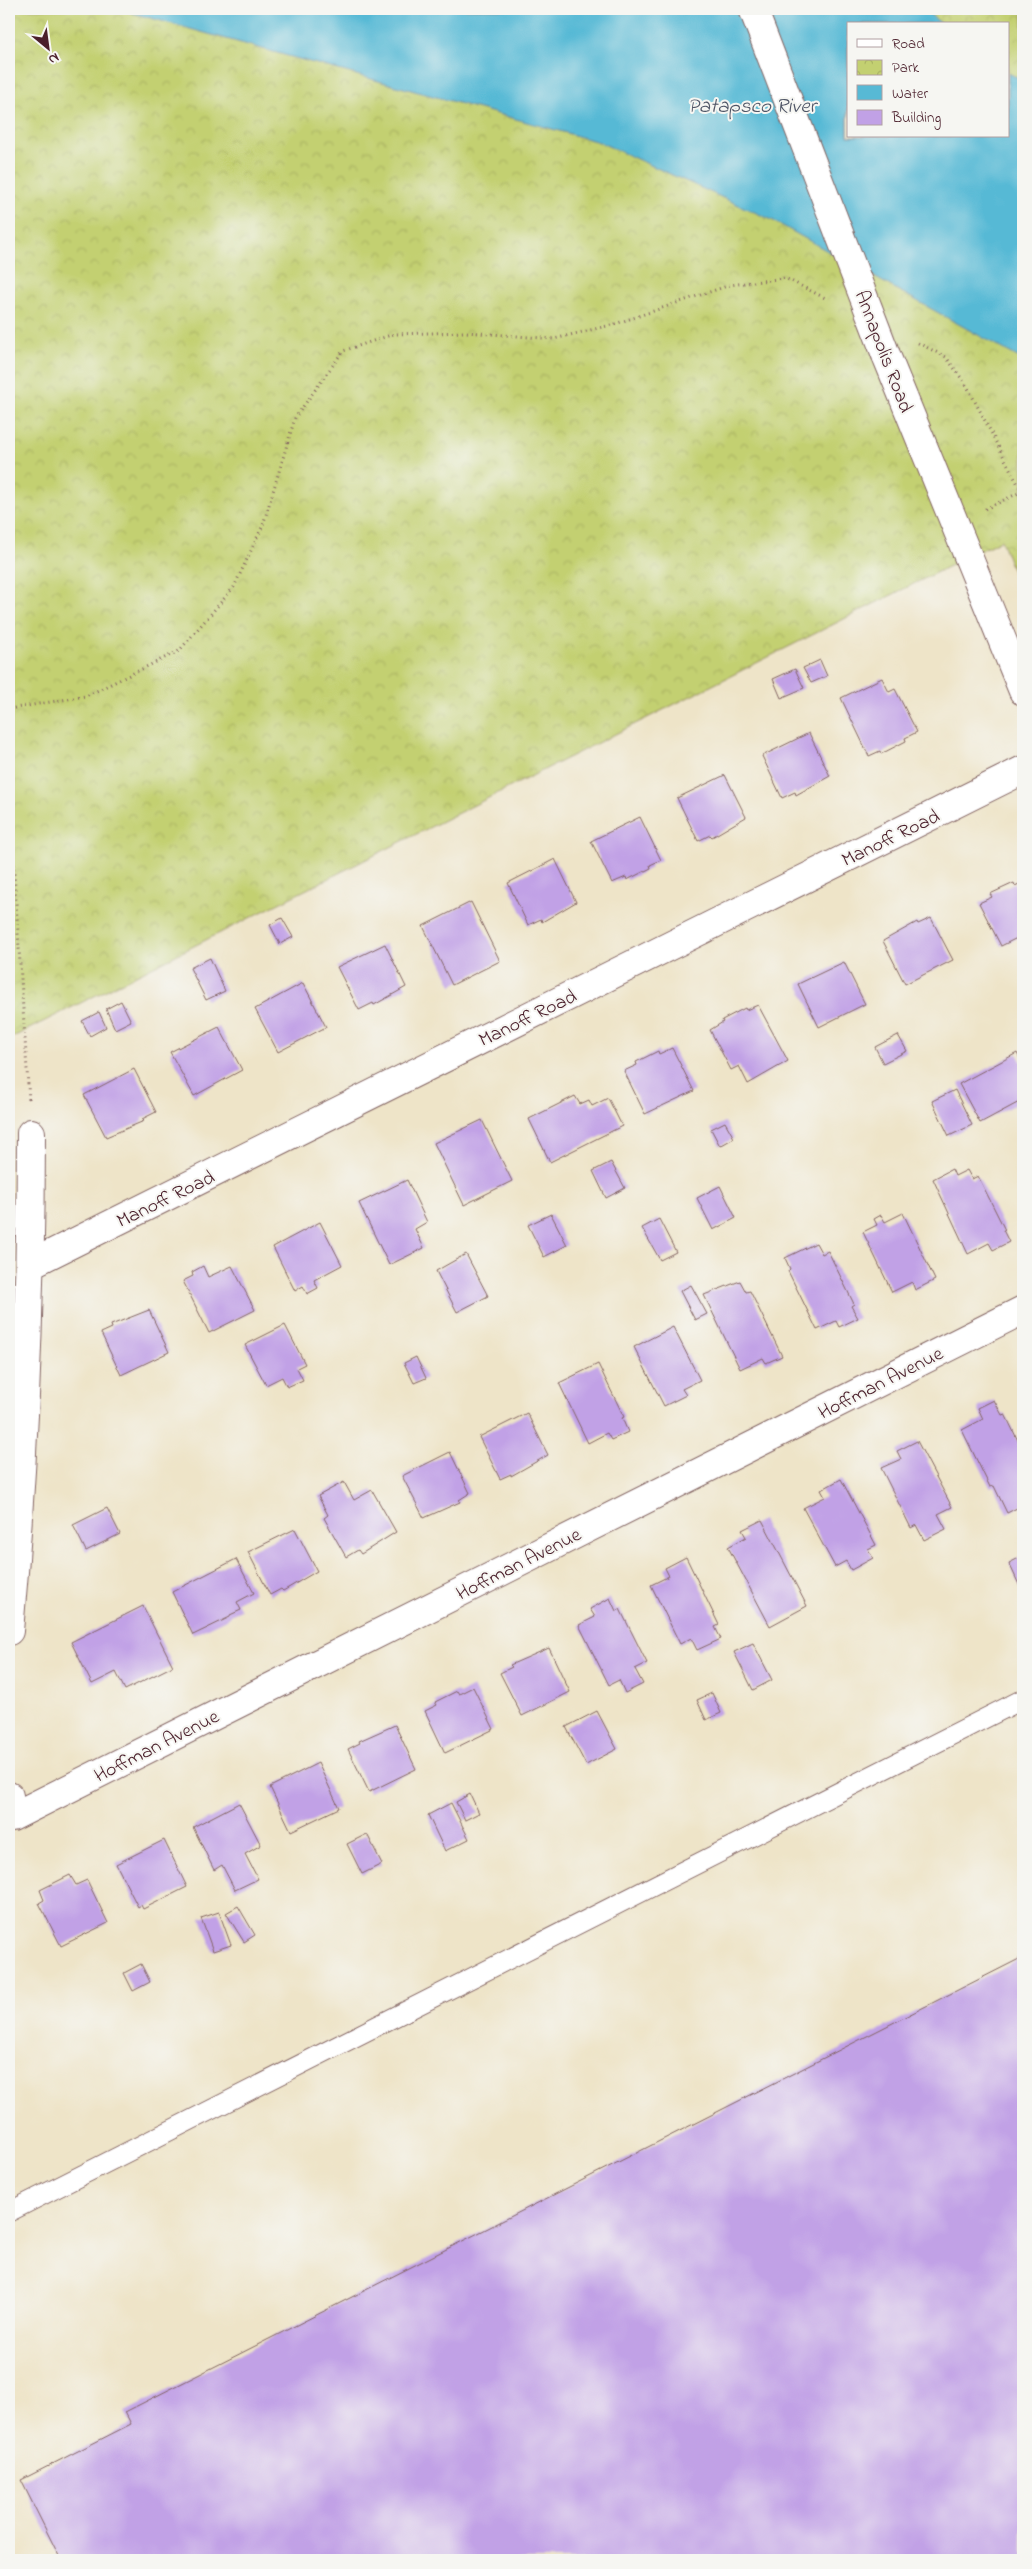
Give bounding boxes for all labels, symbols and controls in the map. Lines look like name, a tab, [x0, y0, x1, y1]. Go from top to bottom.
north arrow	[22, 22, 72, 72]
legend	[847, 22, 1010, 138]
text: Road	[892, 33, 925, 55]
text: N	[44, 47, 63, 70]
text: Park	[892, 57, 920, 79]
text: Water	[892, 83, 928, 105]
water label: Patapsco River	[688, 92, 819, 122]
text: Building	[891, 107, 941, 130]
street label: Annapolis Road	[846, 286, 919, 417]
street label: Manoff Road	[837, 803, 945, 876]
street label: Manoff Road	[474, 983, 582, 1056]
street label: Manoff Road	[112, 1164, 220, 1237]
street label: Hoffman Avenue	[814, 1340, 949, 1428]
street label: Hoffman Avenue	[452, 1521, 587, 1609]
street label: Hoffman Avenue	[90, 1703, 225, 1791]

